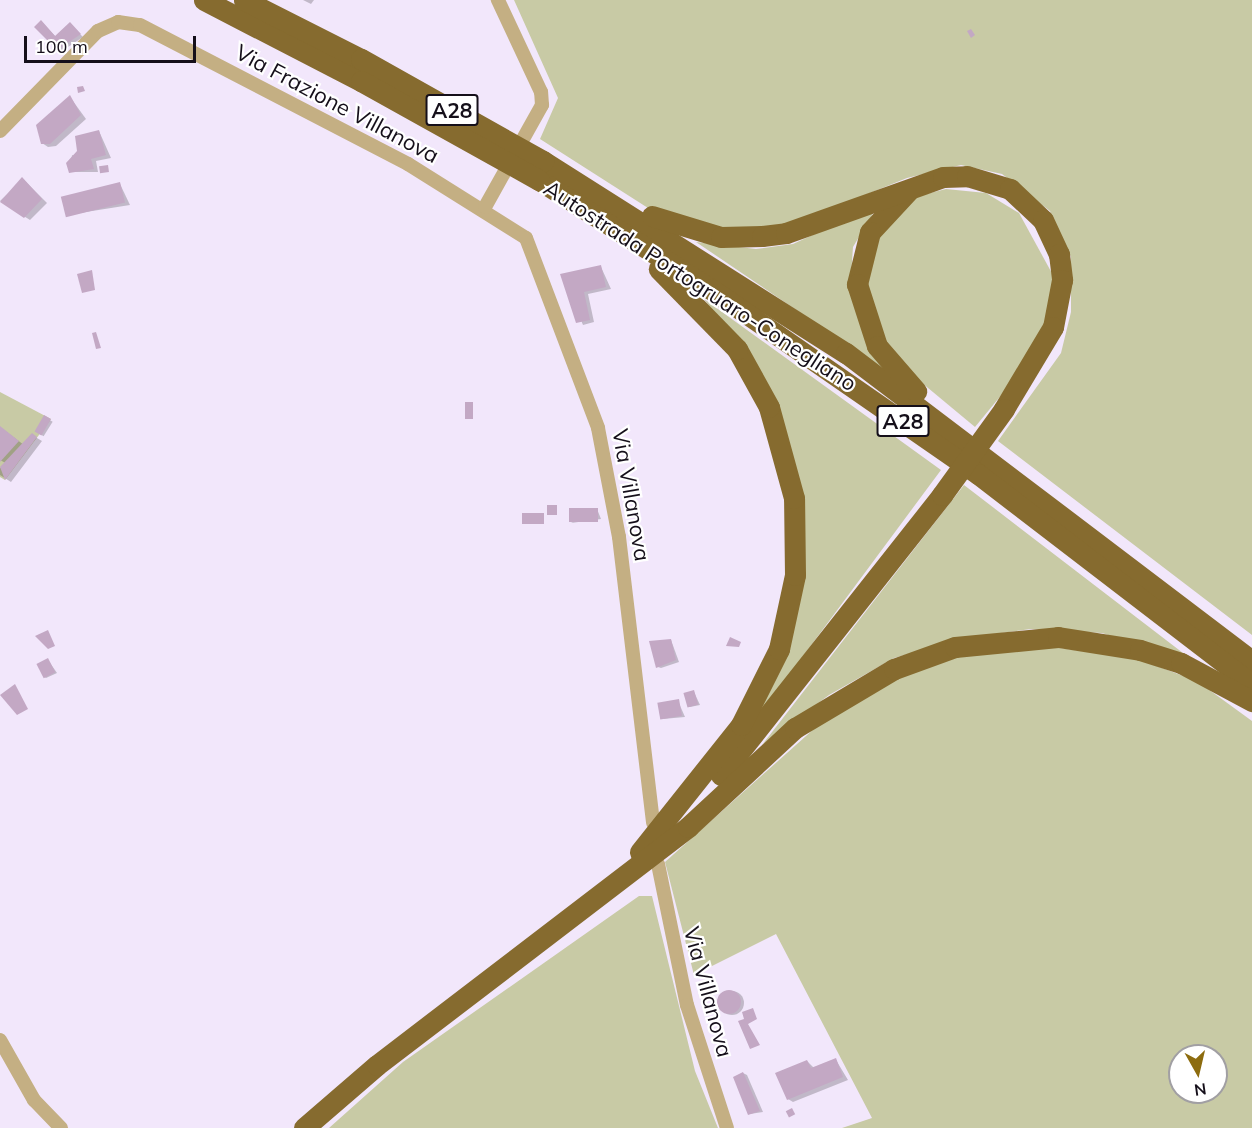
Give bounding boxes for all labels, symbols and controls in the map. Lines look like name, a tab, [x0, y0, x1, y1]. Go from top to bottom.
scale bar	[27, 24, 200, 62]
text: 100 m	[35, 35, 88, 58]
street label: Via Frazione Villanova	[231, 39, 443, 169]
road number: A28	[425, 92, 479, 128]
street label: Autostrada Portogruaro-Conegliano	[539, 175, 861, 397]
road number: A28	[876, 403, 930, 439]
street label: Via Villanova	[606, 427, 656, 563]
street label: Via Villanova	[678, 924, 738, 1060]
north arrow	[1168, 1044, 1228, 1104]
text: N	[1193, 1079, 1208, 1101]

